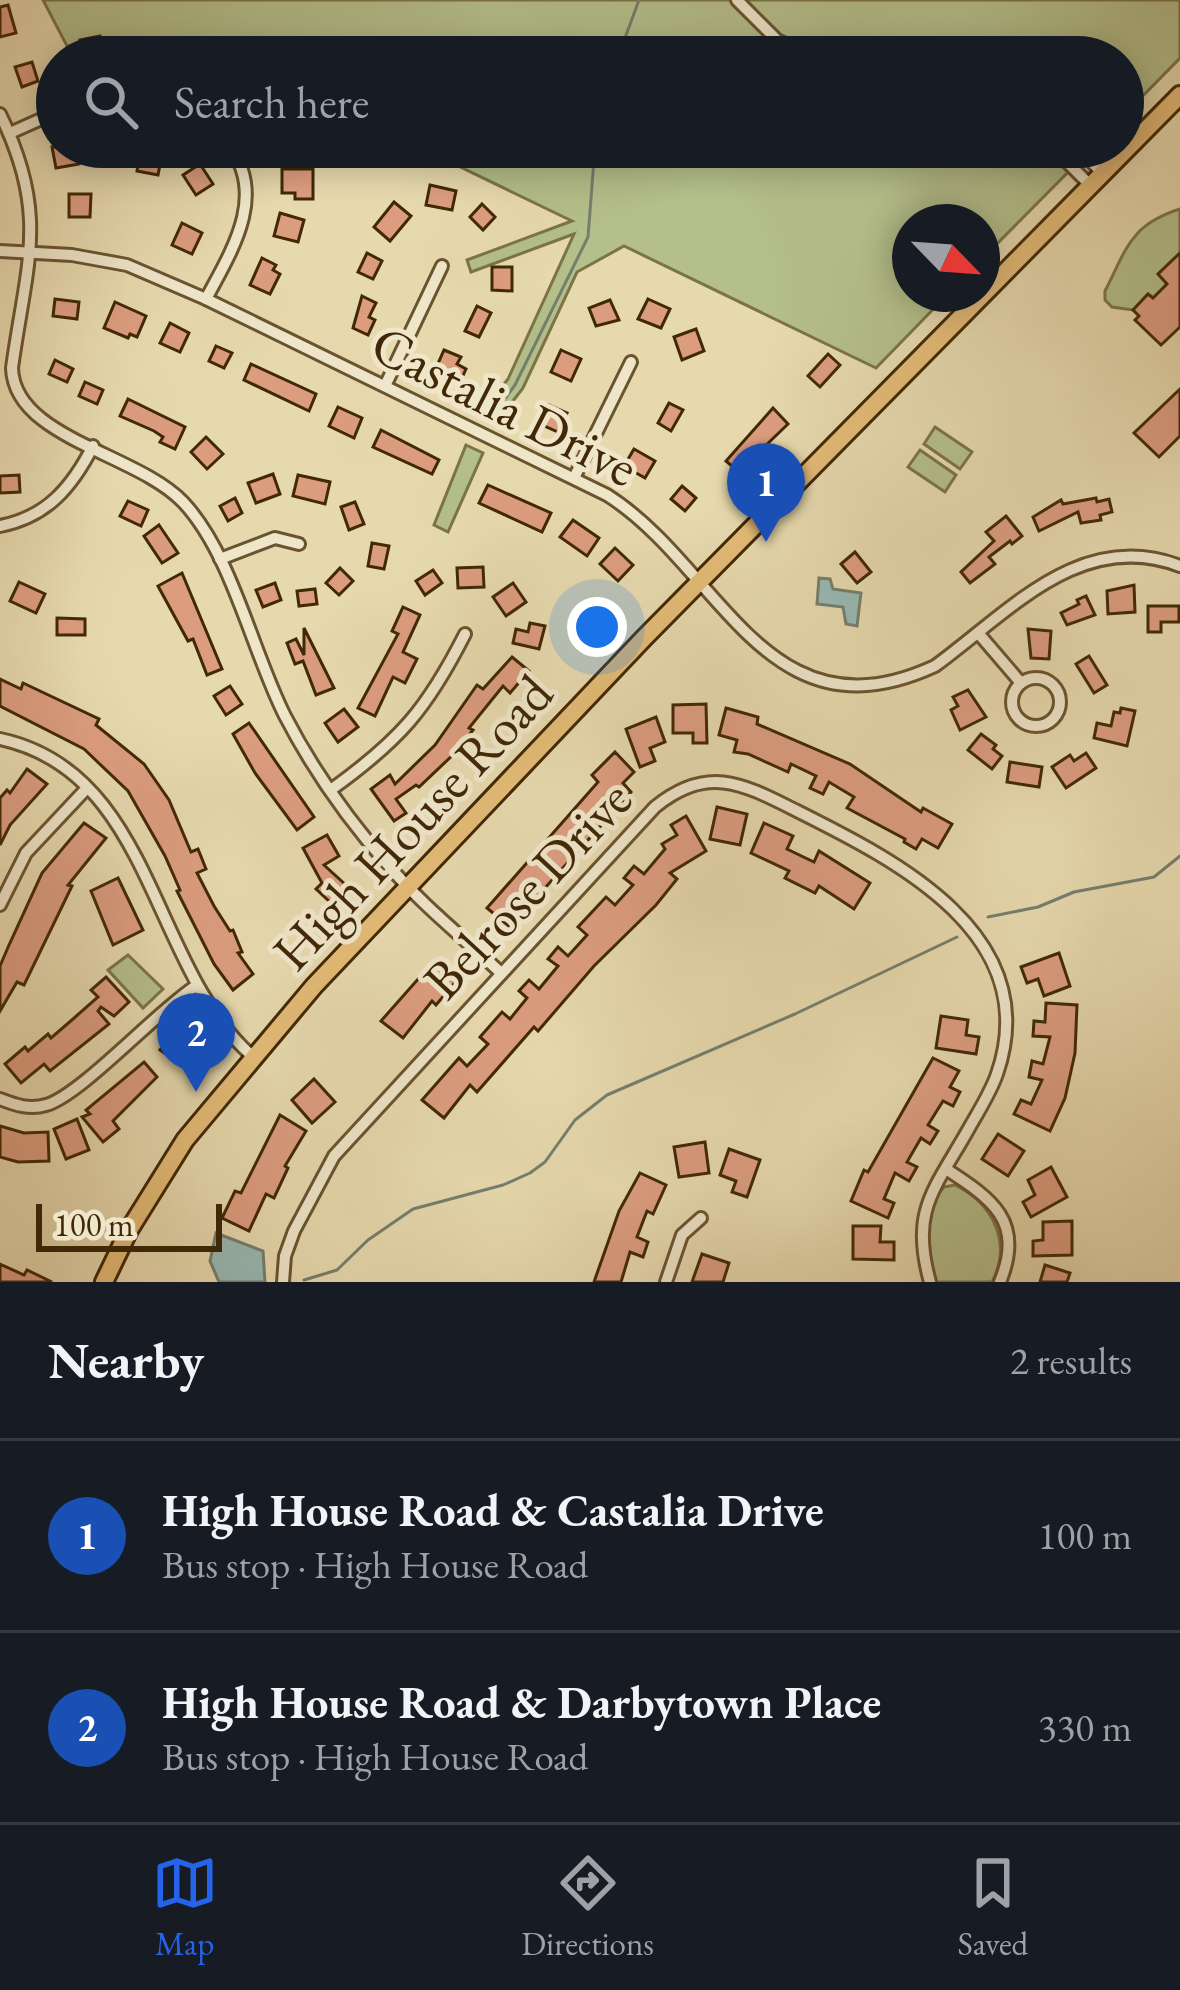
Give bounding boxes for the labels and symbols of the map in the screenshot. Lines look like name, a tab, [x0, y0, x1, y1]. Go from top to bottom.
north arrow	[892, 204, 1000, 312]
street label: Castalia Drive	[360, 308, 650, 502]
pin: 1	[727, 443, 805, 542]
your location	[567, 597, 627, 657]
street label: High House Road	[257, 659, 568, 985]
street label: Belrose Drive	[408, 765, 646, 1013]
pin: 2	[157, 993, 235, 1092]
scale bar	[36, 1198, 222, 1251]

